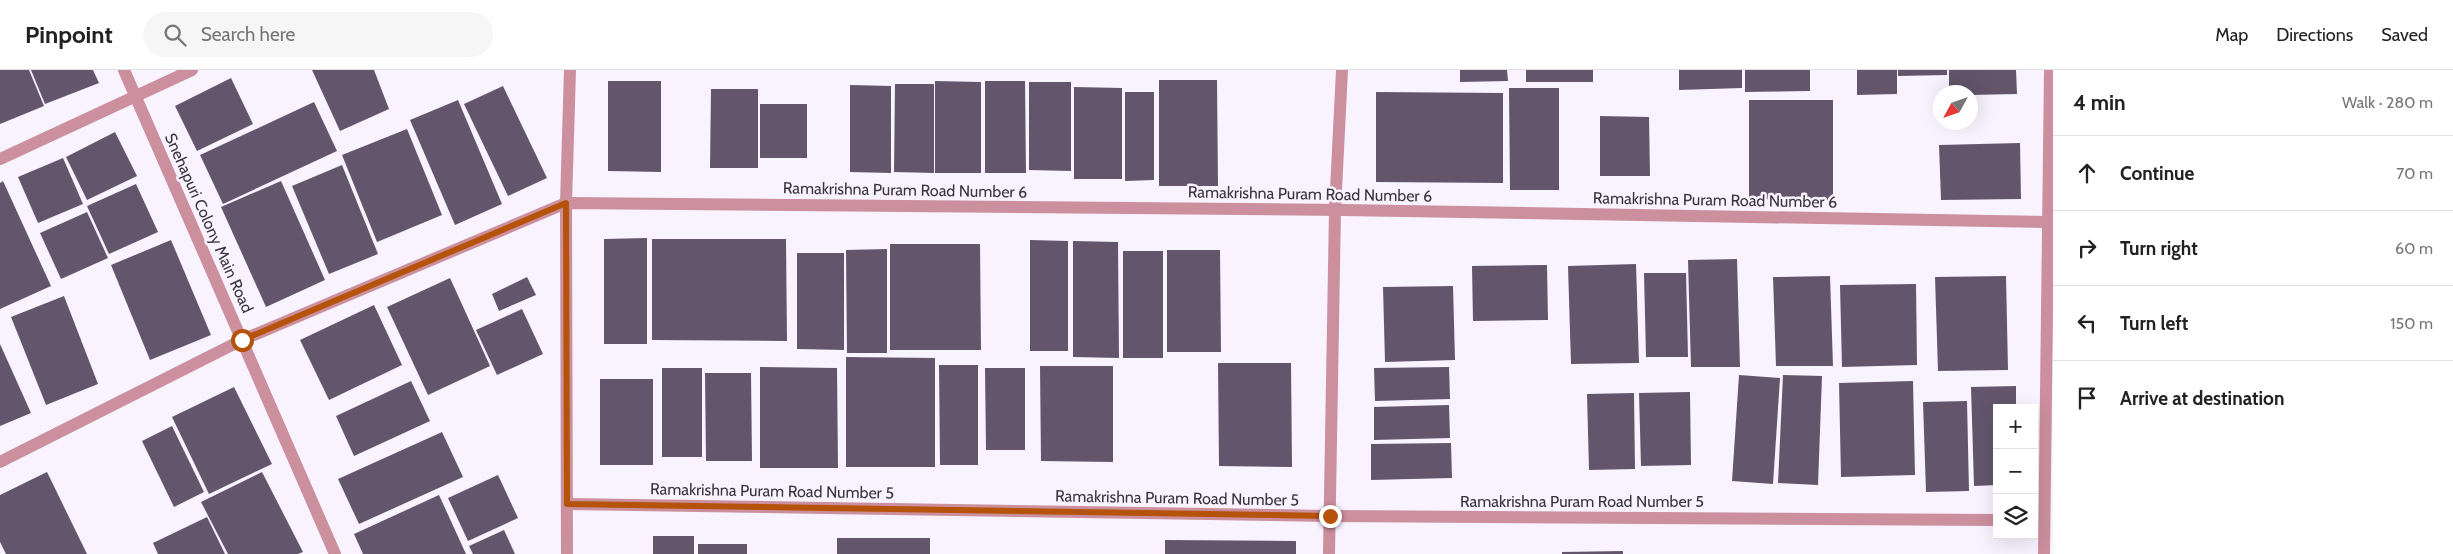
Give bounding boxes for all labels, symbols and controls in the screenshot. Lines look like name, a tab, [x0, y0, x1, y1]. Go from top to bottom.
search box	[143, 12, 493, 57]
text: Pinpoint	[25, 20, 113, 49]
icon: search	[161, 21, 189, 49]
text: Search here	[201, 23, 295, 46]
text: Map	[2215, 24, 2248, 46]
text: Directions	[2276, 24, 2353, 46]
text: Saved	[2381, 24, 2428, 46]
north arrow	[1933, 85, 1978, 130]
text: 4 min	[2073, 90, 2126, 115]
text: Walk · 280 m	[2342, 93, 2433, 112]
street label: Snehapuri Colony Main Road	[161, 130, 257, 316]
icon: ahead	[2073, 159, 2101, 187]
text: Continue	[2120, 162, 2194, 185]
text: 70 m	[2396, 164, 2433, 183]
street label: Ramakrishna Puram Road Number 6	[783, 178, 1027, 202]
street label: Ramakrishna Puram Road Number 6	[1188, 182, 1432, 206]
street label: Ramakrishna Puram Road Number 6	[1593, 188, 1837, 212]
icon: right	[2073, 234, 2101, 262]
text: Turn right	[2120, 237, 2198, 260]
text: 60 m	[2395, 239, 2433, 258]
icon: left	[2073, 309, 2101, 337]
text: Turn left	[2120, 312, 2188, 335]
text: 150 m	[2390, 314, 2433, 333]
route start	[231, 329, 254, 352]
icon: arrive	[2073, 384, 2101, 412]
text: Arrive at destination	[2120, 387, 2284, 410]
map controls	[1993, 404, 2038, 539]
button: +	[1993, 404, 2038, 449]
button: −	[1993, 449, 2038, 494]
street label: Ramakrishna Puram Road Number 5	[650, 479, 894, 503]
street label: Ramakrishna Puram Road Number 5	[1055, 486, 1299, 510]
street label: Ramakrishna Puram Road Number 5	[1460, 492, 1704, 511]
button: layers	[1993, 494, 2038, 539]
route end	[1319, 505, 1342, 528]

